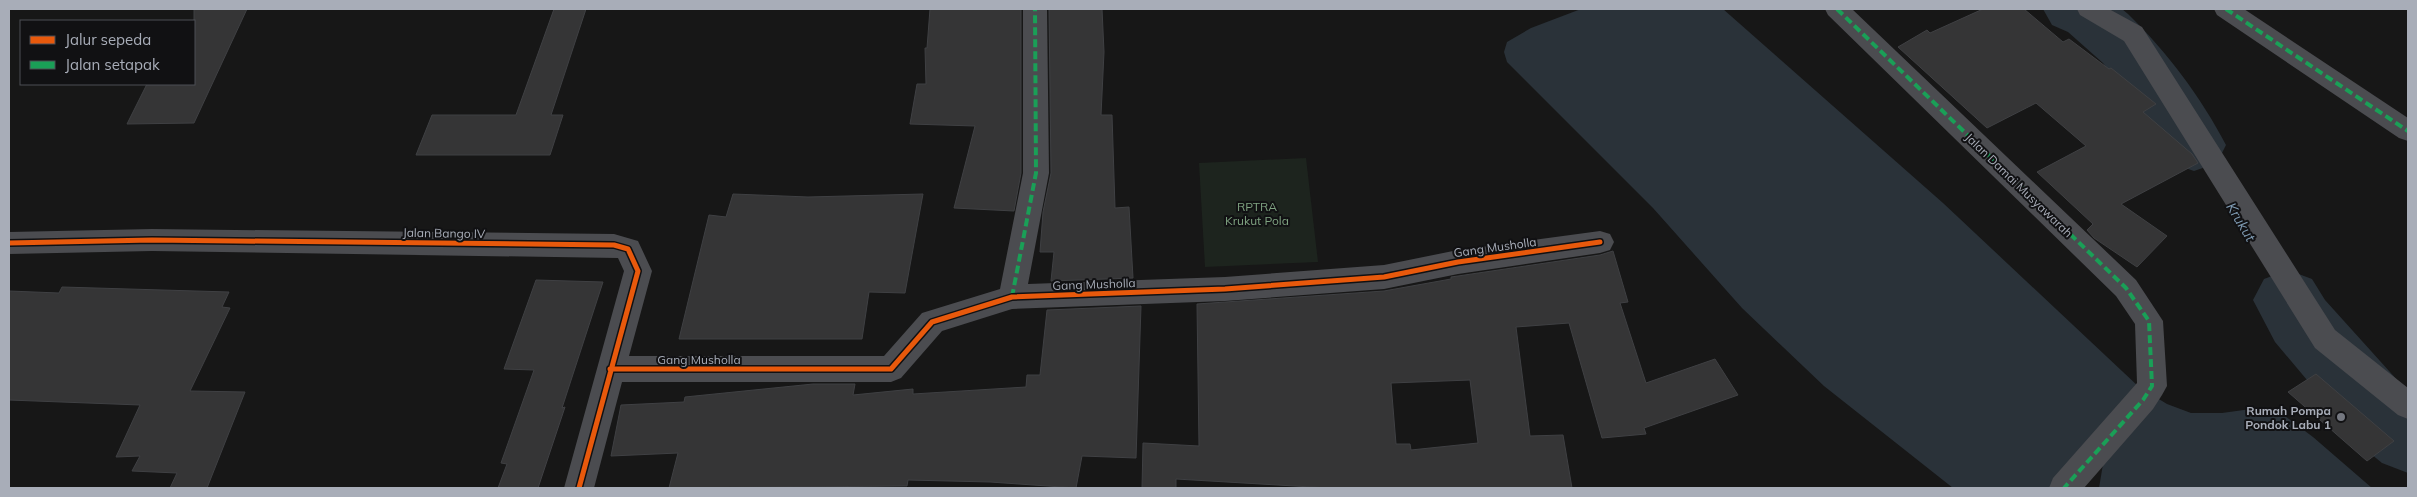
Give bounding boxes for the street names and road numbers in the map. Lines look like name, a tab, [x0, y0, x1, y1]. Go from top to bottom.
street label: Jalan Damai Musyawarah	[1962, 130, 2076, 240]
street label: Jalan Bango IV	[403, 225, 486, 241]
street label: Gang Musholla	[1453, 234, 1537, 260]
street label: Gang Musholla	[1052, 275, 1136, 293]
street label: Gang Musholla	[657, 352, 741, 367]

